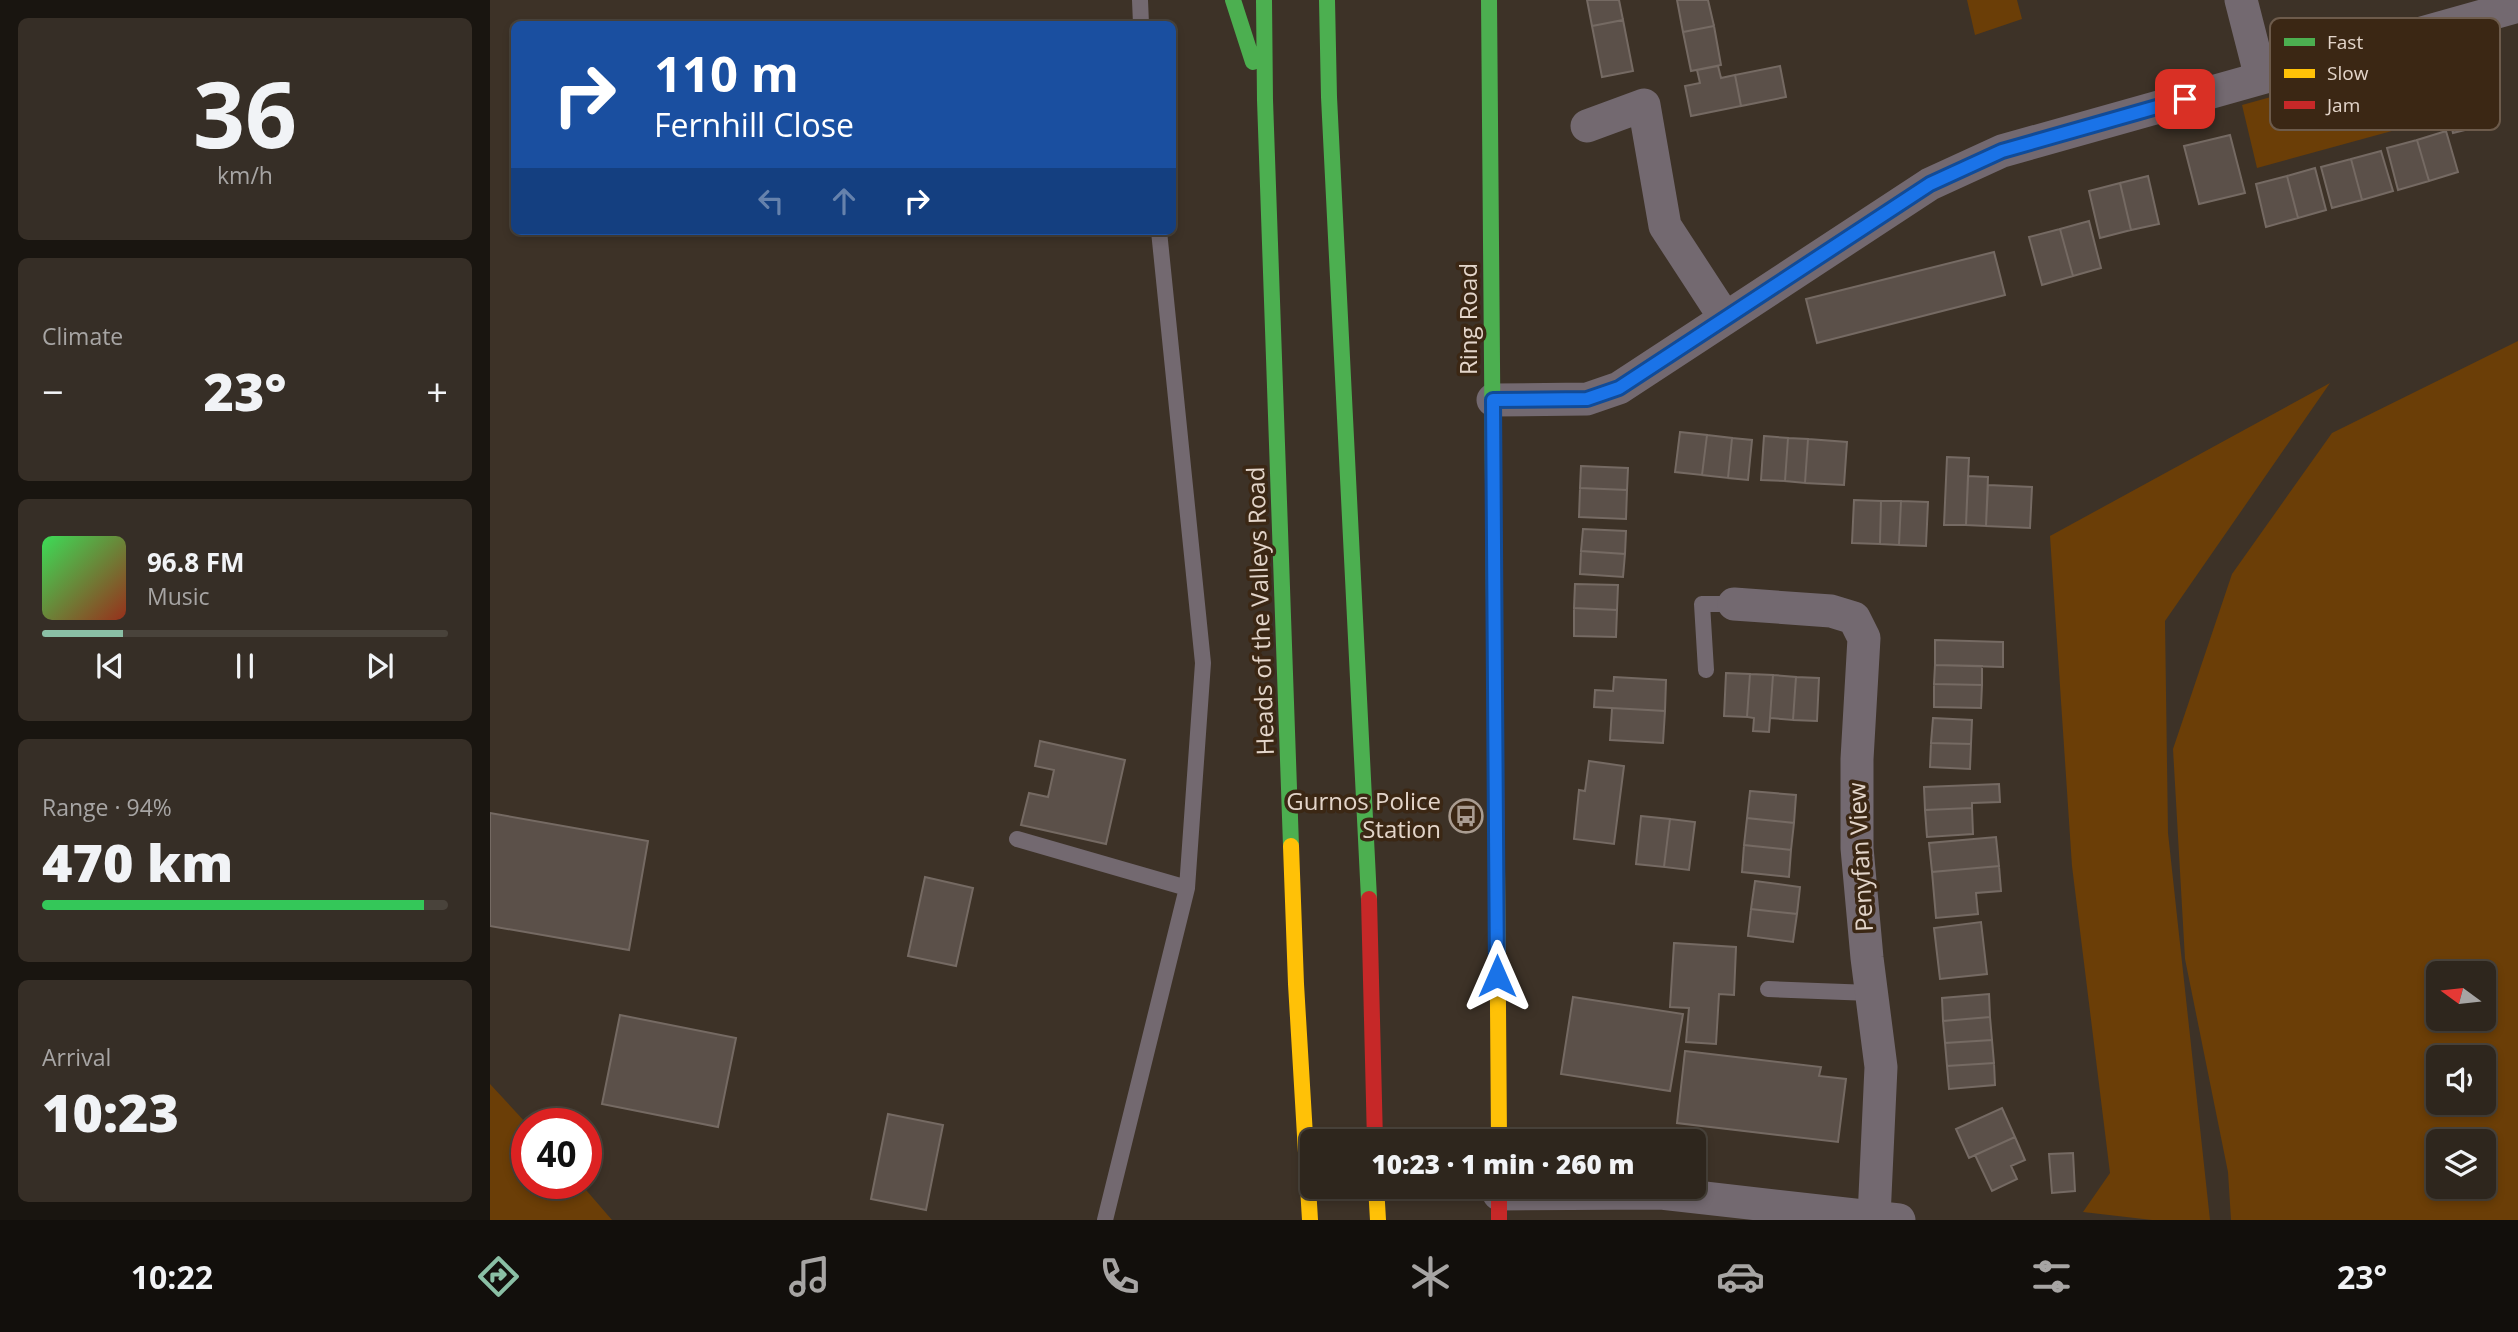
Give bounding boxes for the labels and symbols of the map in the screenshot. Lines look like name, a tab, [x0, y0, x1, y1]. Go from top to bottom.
legend	[2270, 18, 2500, 130]
text: Fast	[2327, 29, 2363, 55]
text: Slow	[2327, 60, 2369, 86]
pin	[2155, 69, 2215, 129]
text: Jam	[2325, 92, 2360, 118]
street label: Ring Road	[1451, 263, 1484, 375]
street label: Heads of the Valleys Road	[1238, 466, 1281, 756]
street label: Penyfan View	[1839, 781, 1880, 933]
place label: Gurnos Police Station	[1286, 784, 1441, 845]
bus stop icon: Gurnos Police Station	[1447, 797, 1485, 835]
position arrow	[1460, 939, 1534, 1013]
north arrow	[2426, 961, 2496, 1031]
speed limit sign: 40	[511, 1108, 602, 1199]

